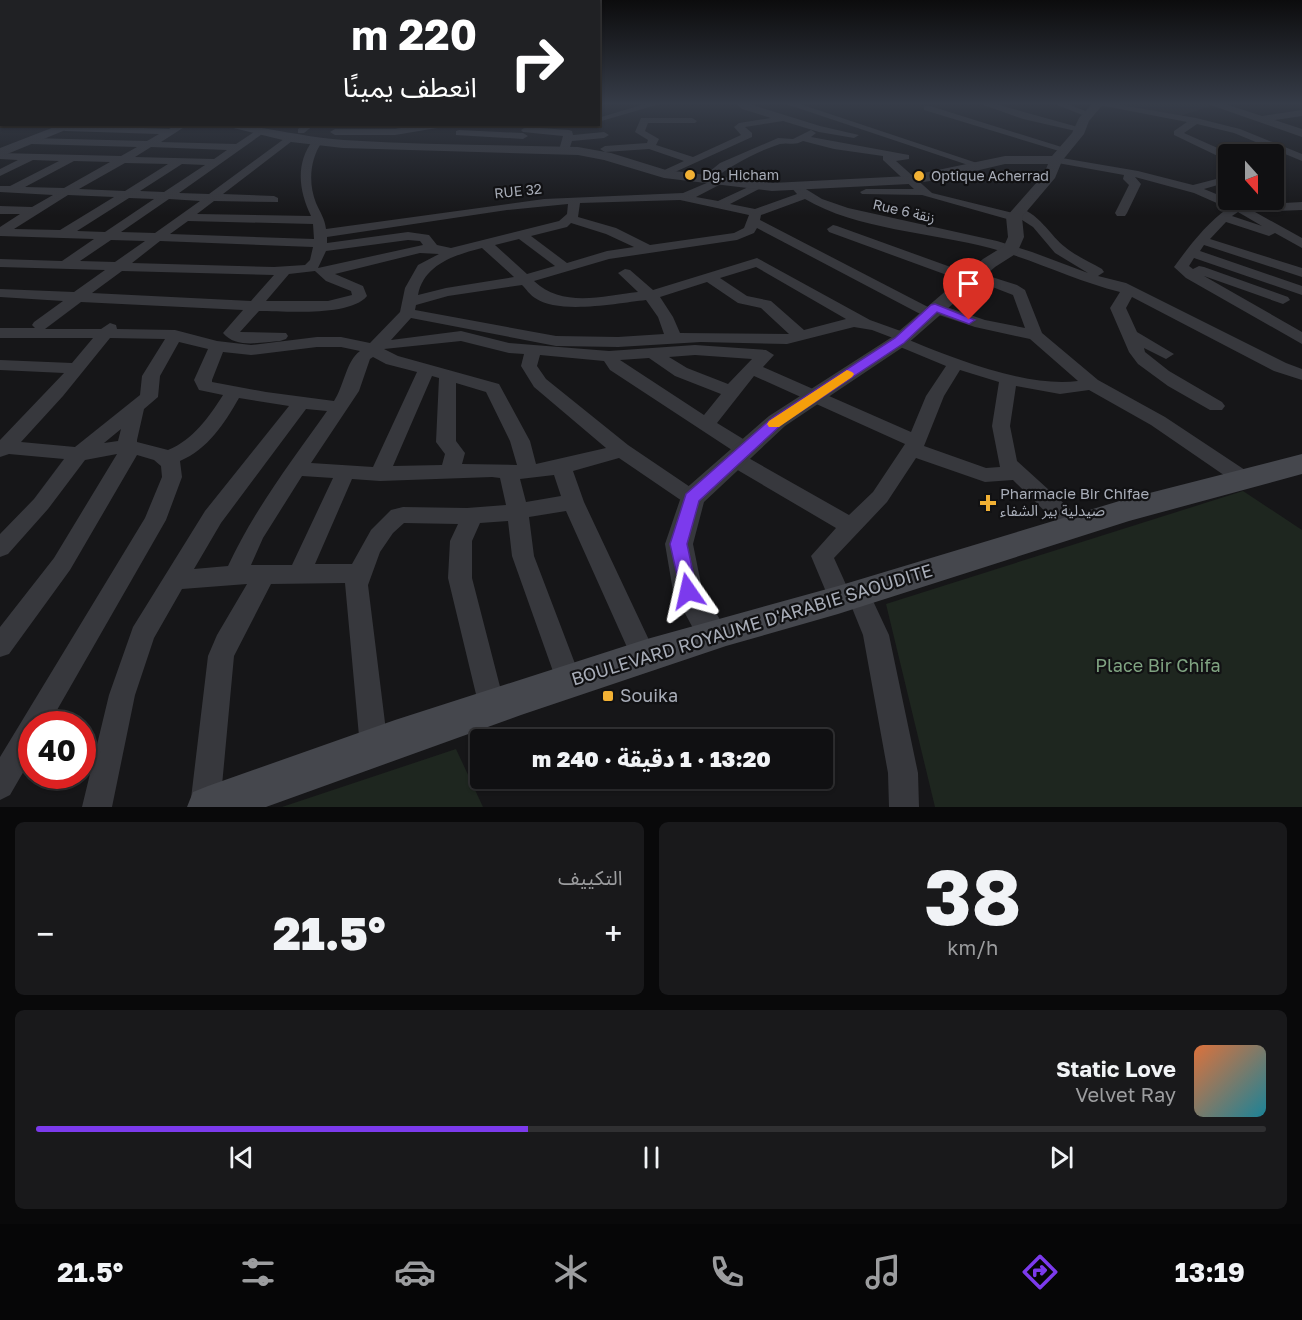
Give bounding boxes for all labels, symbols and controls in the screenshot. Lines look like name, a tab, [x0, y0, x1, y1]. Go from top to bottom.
text: 220 m	[351, 9, 477, 59]
icon: right	[498, 24, 576, 102]
text: انعطف يمينًا	[343, 71, 477, 103]
north arrow	[1218, 144, 1284, 210]
map controls	[1218, 144, 1284, 210]
place label: Dg. Hicham	[702, 166, 779, 183]
place label: Optique Acherrad	[931, 167, 1049, 184]
marker: Dg. Hicham	[683, 168, 697, 182]
marker: Optique Acherrad	[912, 169, 926, 183]
street label: RUE 32	[493, 180, 543, 201]
street label: Rue 6 زنقة	[871, 195, 937, 227]
pin	[943, 258, 994, 320]
icon: arrive	[952, 267, 985, 300]
place label: Pharmacie Bir Chifae صيدلية بير الشفاء	[1000, 484, 1150, 520]
marker: Pharmacie Bir Chifae صيدلية بير الشفاء	[981, 496, 995, 510]
street label: BOULEVARD ROYAUME D'ARABIE SAOUDITE	[568, 558, 935, 690]
position arrow	[656, 559, 720, 623]
park label: Place Bir Chifa	[1095, 654, 1221, 676]
place label: Souika	[620, 684, 678, 706]
marker: Souika	[601, 689, 615, 703]
speed limit sign: 40	[18, 711, 96, 789]
text: 13:20 · 1 دقيقة · 240 m	[532, 745, 771, 772]
text: 38	[924, 849, 1022, 942]
text: التكييف	[558, 865, 623, 889]
text: 21.5°	[273, 906, 385, 960]
text: −	[36, 914, 54, 953]
text: +	[604, 914, 622, 953]
text: km/h	[947, 935, 998, 959]
text: Static Love	[1056, 1055, 1176, 1082]
text: Velvet Ray	[1075, 1082, 1176, 1106]
icon: previous	[225, 1141, 258, 1174]
icon: pause	[635, 1141, 668, 1174]
icon: next	[1045, 1141, 1078, 1174]
icon: filters	[237, 1251, 279, 1293]
icon: car	[394, 1251, 436, 1293]
icon: climate	[550, 1251, 592, 1293]
icon: phone	[706, 1251, 748, 1293]
icon: music	[862, 1251, 904, 1293]
icon: directions	[1019, 1251, 1061, 1293]
text: 21.5°	[57, 1256, 123, 1288]
text: 13:19	[1175, 1256, 1245, 1288]

